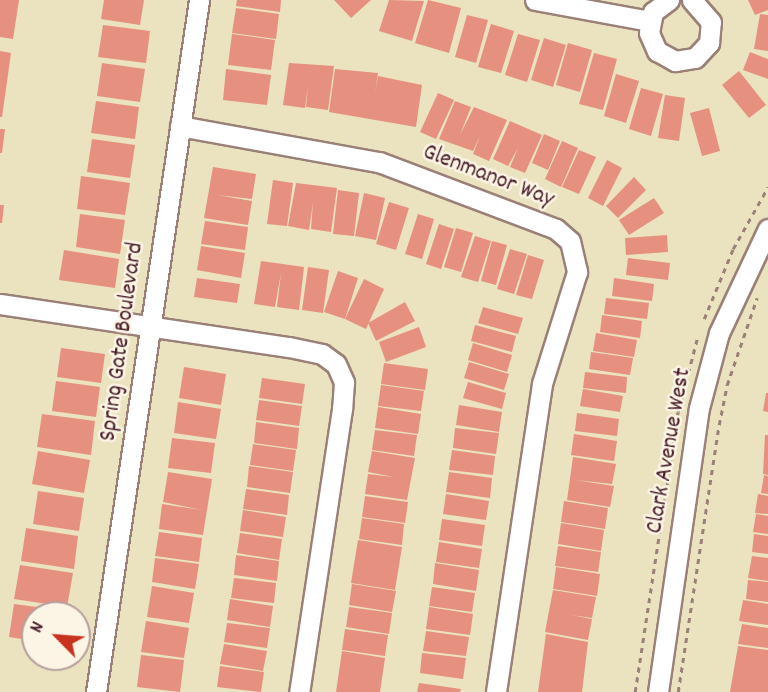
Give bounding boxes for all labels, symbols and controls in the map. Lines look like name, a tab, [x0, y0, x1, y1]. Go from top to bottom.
street label: Glenmanor Way	[418, 139, 558, 215]
street label: Spring Gate Boulevard	[95, 241, 151, 443]
street label: Clark Avenue West	[641, 366, 699, 536]
north arrow	[21, 601, 91, 671]
text: N	[24, 618, 53, 638]

